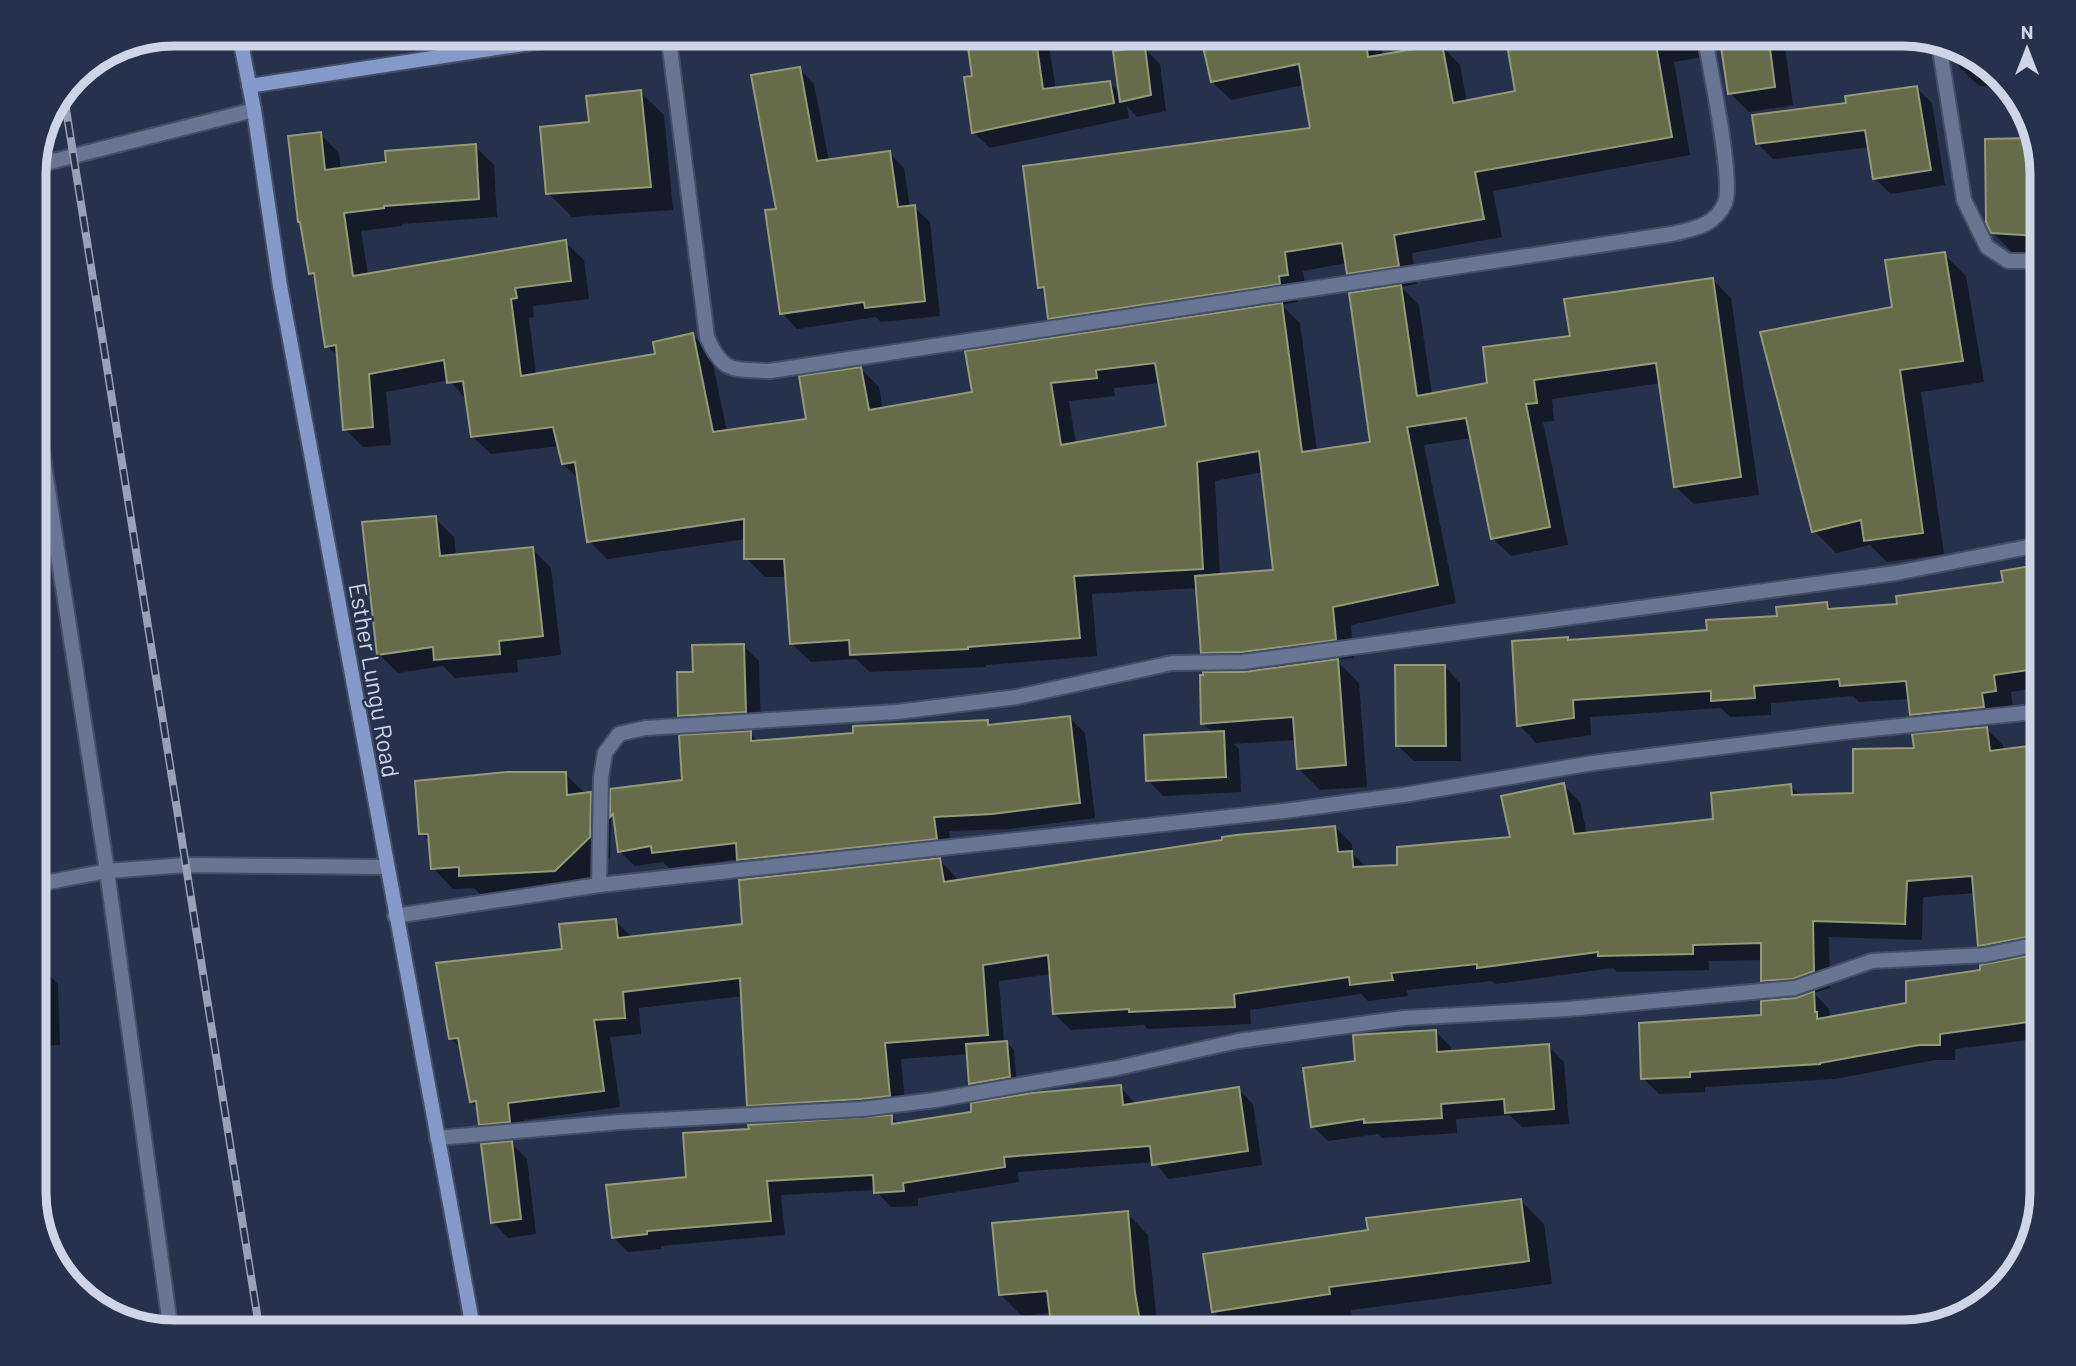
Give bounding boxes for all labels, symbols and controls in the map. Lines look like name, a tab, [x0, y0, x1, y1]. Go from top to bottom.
north arrow	[1992, 14, 2062, 84]
text: N	[2021, 20, 2033, 43]
street label: Esther Lungu Road	[344, 581, 406, 779]

